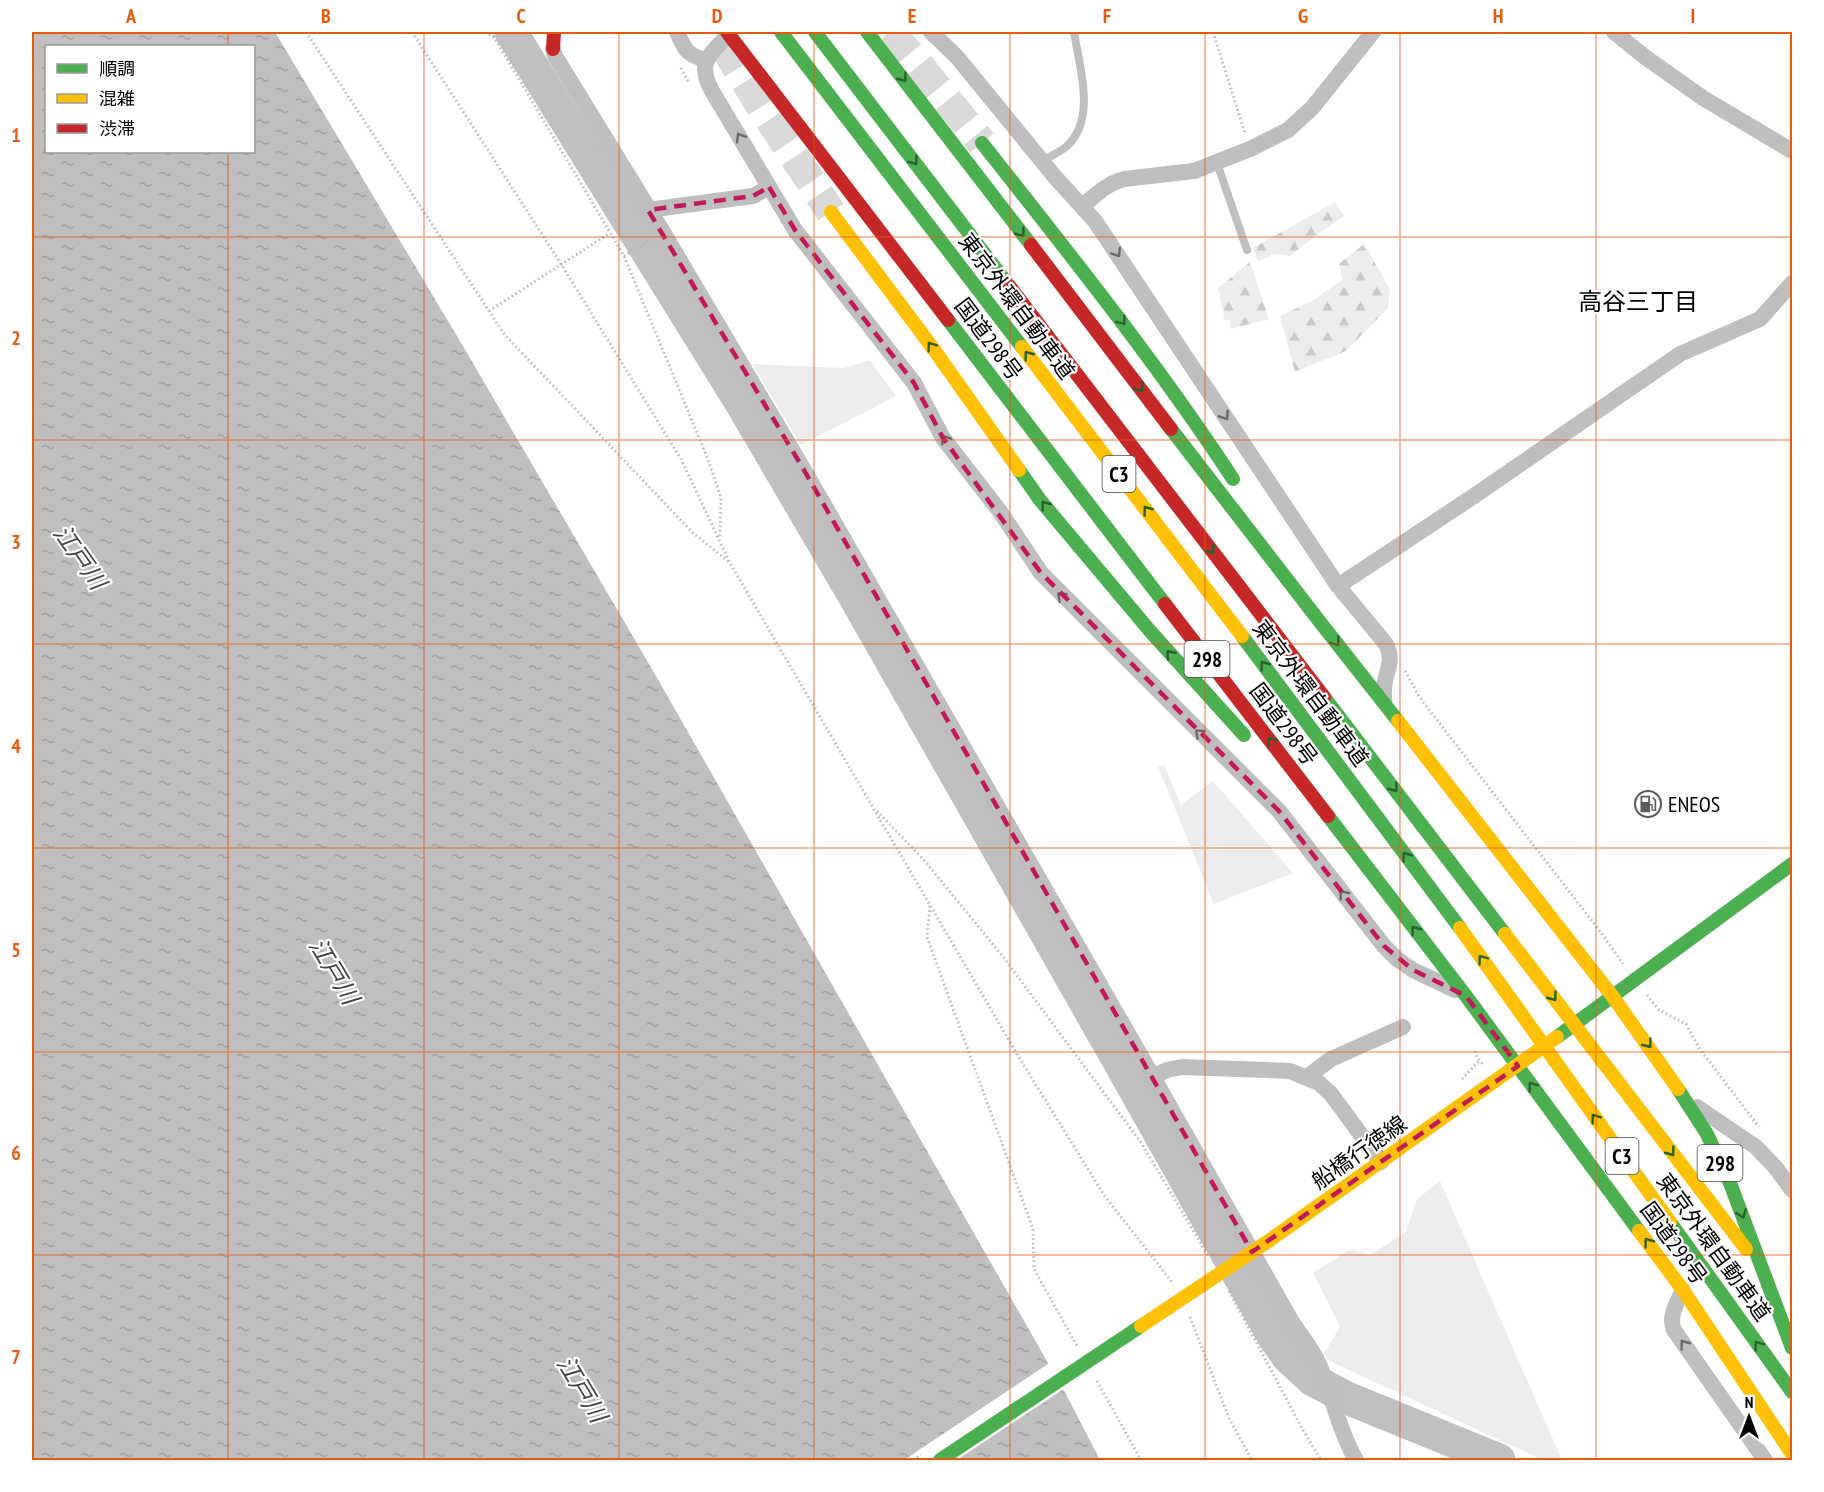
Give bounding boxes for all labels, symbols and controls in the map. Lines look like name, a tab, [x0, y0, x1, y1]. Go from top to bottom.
text: A	[125, 3, 137, 29]
text: B	[321, 3, 331, 29]
text: C	[516, 3, 526, 29]
text: D	[712, 3, 723, 29]
text: E	[908, 3, 916, 29]
text: F	[1103, 3, 1111, 29]
text: G	[1298, 3, 1308, 29]
text: H	[1493, 3, 1503, 29]
text: I	[1691, 3, 1695, 29]
legend	[45, 45, 255, 153]
text: 順調	[99, 57, 135, 80]
one-way arrow	[896, 71, 907, 82]
text: 混雑	[99, 87, 135, 110]
text: 渋滞	[99, 117, 135, 140]
text: 1	[11, 122, 21, 148]
one-way arrow	[735, 133, 747, 143]
one-way arrow	[907, 155, 918, 166]
one-way arrow	[1014, 226, 1025, 237]
street label: 東京外環自動車道	[953, 227, 1081, 385]
one-way arrow	[1110, 246, 1121, 257]
district label: 高谷三丁目	[1578, 286, 1698, 317]
street label: 国道298号	[949, 292, 1029, 386]
one-way arrow	[1114, 314, 1125, 325]
text: 2	[11, 325, 21, 351]
one-way arrow	[927, 342, 938, 353]
one-way arrow	[1024, 351, 1035, 362]
one-way arrow	[1133, 381, 1144, 392]
one-way arrow	[1218, 409, 1229, 420]
one-way arrow	[941, 435, 952, 446]
road number: C3	[1102, 456, 1136, 492]
one-way arrow	[1041, 501, 1052, 512]
one-way arrow	[1143, 506, 1154, 517]
water label: 江戸川	[47, 519, 115, 598]
text: 3	[11, 529, 21, 555]
one-way arrow	[1204, 543, 1215, 554]
one-way arrow	[1058, 592, 1069, 603]
street label: 東京外環自動車道	[1247, 614, 1375, 772]
one-way arrow	[1328, 635, 1339, 646]
road number: 298	[1184, 641, 1230, 677]
one-way arrow	[1166, 650, 1177, 661]
one-way arrow	[1261, 661, 1272, 672]
street label: 国道298号	[1244, 677, 1324, 771]
one-way arrow	[1196, 729, 1206, 740]
text: 4	[11, 733, 21, 759]
one-way arrow	[1268, 737, 1279, 748]
one-way arrow	[1386, 781, 1397, 792]
fuel station icon: ENEOS	[1633, 789, 1663, 819]
place label: ENEOS	[1668, 790, 1720, 818]
one-way arrow	[1402, 851, 1413, 862]
one-way arrow	[1340, 889, 1351, 900]
one-way arrow	[1411, 925, 1422, 936]
water label: 江戸川	[302, 932, 367, 1012]
text: 5	[11, 937, 21, 963]
one-way arrow	[1478, 955, 1489, 966]
one-way arrow	[1546, 990, 1557, 1001]
one-way arrow	[1641, 1038, 1652, 1049]
one-way arrow	[1529, 1081, 1540, 1092]
street label: 船橋行徳線	[1306, 1109, 1412, 1195]
one-way arrow	[1591, 1113, 1602, 1124]
road number: C3	[1606, 1138, 1638, 1174]
text: 6	[11, 1140, 21, 1166]
one-way arrow	[1664, 1145, 1675, 1156]
road number: 298	[1698, 1145, 1742, 1181]
street label: 東京外環自動車道	[1651, 1168, 1777, 1326]
street label: 国道298号	[1635, 1196, 1713, 1290]
one-way arrow	[1734, 1209, 1747, 1219]
one-way arrow	[1644, 1238, 1655, 1249]
one-way arrow	[1680, 1339, 1691, 1350]
one-way arrow	[1754, 1340, 1765, 1351]
text: 7	[11, 1344, 21, 1370]
water label: 江戸川	[550, 1350, 615, 1430]
north arrow	[1719, 1387, 1779, 1447]
text: N	[1745, 1392, 1753, 1412]

